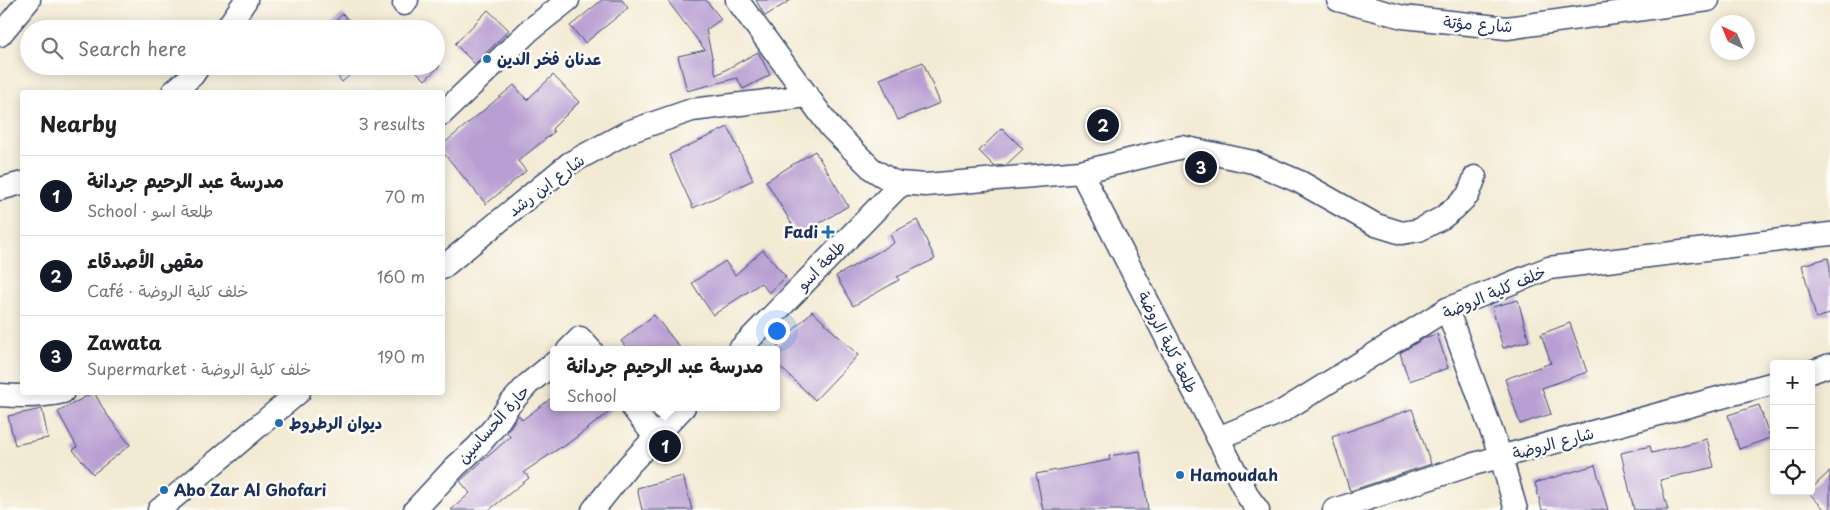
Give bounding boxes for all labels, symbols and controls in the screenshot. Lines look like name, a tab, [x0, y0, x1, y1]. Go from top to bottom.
street label: شارع مؤتة	[1443, 9, 1513, 38]
north arrow	[1710, 15, 1755, 60]
search box	[20, 20, 445, 75]
icon: search	[38, 34, 66, 62]
text: Search here	[78, 34, 187, 62]
place label: عدنان فخر الدين	[497, 46, 602, 70]
marker: عدنان فخر الدين	[481, 53, 493, 65]
pin: 2	[1087, 106, 1119, 144]
text: Nearby	[40, 107, 117, 139]
text: 3 results	[358, 111, 425, 135]
street label: شارع ابن رشد	[502, 147, 590, 222]
pin: 3	[1185, 148, 1217, 186]
text: مدرسة عبد الرحيم جردانة	[87, 166, 284, 194]
text: 1	[52, 184, 60, 208]
text: 70 m	[385, 184, 425, 208]
text: School · طلعة اسو	[87, 198, 213, 222]
place label: Fadi	[784, 219, 818, 243]
marker: Fadi	[822, 226, 834, 238]
street label: طلعة اسو	[789, 234, 850, 296]
text: مقهى الأصدقاء	[87, 246, 204, 274]
street label: خلف كلية الروضة	[1438, 259, 1549, 324]
text: 2	[50, 264, 62, 288]
text: 160 m	[377, 264, 425, 288]
text: Café · خلف كلية الروضة	[87, 278, 248, 302]
street label: طلعة كلية الروضة	[1133, 286, 1205, 397]
your location	[764, 318, 790, 344]
text: Zawata	[87, 328, 162, 356]
text: 3	[51, 344, 61, 368]
text: 190 m	[377, 344, 425, 368]
popup	[550, 346, 780, 411]
text: مدرسة عبد الرحيم جردانة	[566, 351, 764, 379]
text: Supermarket · خلف كلية الروضة	[87, 356, 311, 380]
map controls	[1770, 360, 1815, 495]
button: +	[1770, 360, 1815, 405]
street label: حارة الحساسين	[450, 379, 534, 468]
text: School	[566, 383, 617, 407]
button: −	[1770, 405, 1815, 450]
place label: ديوان الرطروط	[289, 410, 382, 434]
marker: ديوان الرطروط	[273, 417, 285, 429]
street label: شارع الروضة	[1509, 420, 1596, 465]
pin: 1	[649, 427, 681, 465]
button: locate	[1770, 450, 1815, 495]
place label: Hamoudah	[1190, 462, 1278, 486]
marker: Hamoudah	[1174, 469, 1186, 481]
place label: Abo Zar Al Ghofari	[174, 477, 327, 501]
marker: Abo Zar Al Ghofari	[158, 484, 170, 496]

